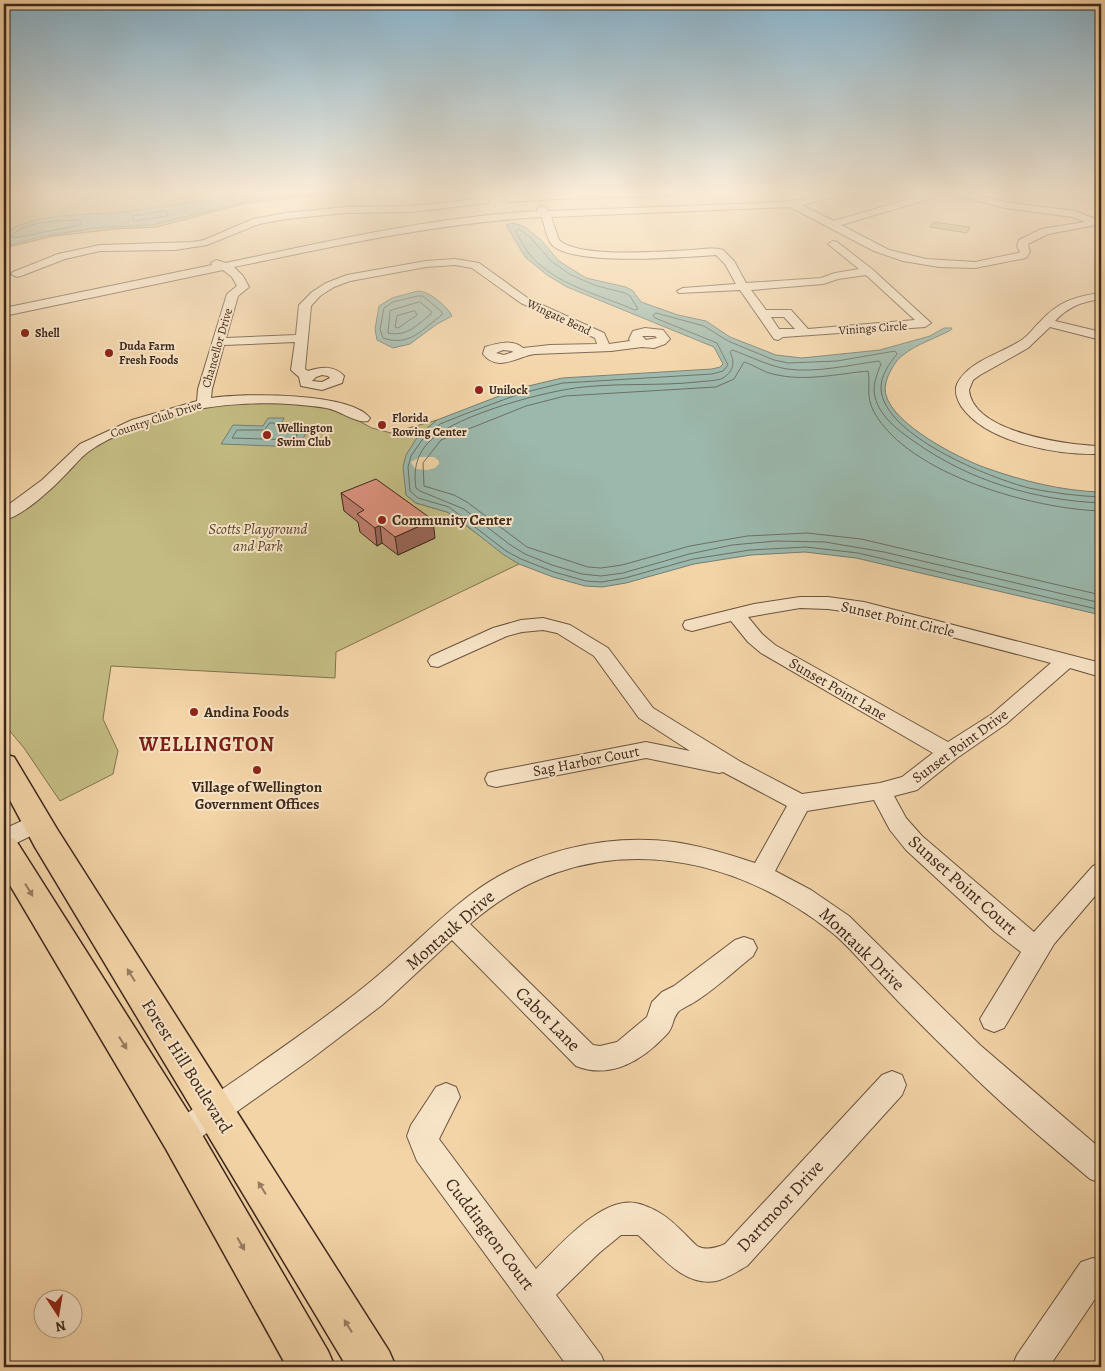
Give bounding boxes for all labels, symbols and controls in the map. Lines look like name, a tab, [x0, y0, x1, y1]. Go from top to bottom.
street label: Wingate Bend	[523, 295, 594, 339]
street label: Chancellor Drive	[198, 306, 236, 390]
street label: Vinings Circle	[837, 318, 908, 338]
place label: Shell	[35, 325, 61, 341]
marker: Shell	[19, 327, 31, 339]
place label: Duda Farm Fresh Foods	[119, 338, 179, 368]
marker: Duda Farm Fresh Foods	[103, 347, 115, 359]
place label: Unilock	[489, 382, 528, 398]
marker: Unilock	[473, 384, 485, 396]
street label: Country Club Drive	[108, 397, 204, 441]
place label: Florida Rowing Center	[392, 410, 467, 440]
marker: Florida Rowing Center	[376, 419, 388, 431]
place label: Wellington Swim Club	[276, 420, 333, 450]
marker: Wellington Swim Club	[261, 429, 273, 441]
place label: Community Center	[392, 510, 512, 530]
marker: Community Center	[376, 514, 388, 526]
park label: Scotts Playground and Park	[209, 519, 307, 556]
street label: Sunset Point Circle	[839, 596, 957, 642]
street label: Sunset Point Lane	[785, 653, 891, 725]
place label: Andina Foods	[203, 702, 289, 722]
street label: Sunset Point Drive	[908, 704, 1012, 788]
marker: Andina Foods	[188, 706, 200, 718]
district label: WELLINGTON	[138, 731, 275, 758]
street label: Sag Harbor Court	[531, 741, 641, 781]
marker: Village of Wellington Government Offices	[251, 764, 263, 776]
place label: Village of Wellington Government Offices	[191, 777, 323, 814]
street label: Sunset Point Court	[903, 830, 1023, 940]
one-way arrow	[25, 883, 34, 897]
street label: Montauk Drive	[400, 885, 500, 975]
street label: Montauk Drive	[814, 902, 910, 996]
one-way arrow	[126, 968, 136, 981]
street label: Cabot Lane	[510, 981, 586, 1057]
street label: Forest Hill Boulevard	[136, 994, 238, 1138]
one-way arrow	[119, 1037, 128, 1050]
street label: Dartmoor Drive	[731, 1155, 829, 1257]
street label: Cuddington Court	[440, 1173, 540, 1295]
one-way arrow	[258, 1181, 267, 1194]
one-way arrow	[237, 1237, 246, 1250]
north arrow	[32, 1288, 82, 1338]
text: N	[54, 1316, 68, 1337]
one-way arrow	[343, 1319, 352, 1332]

